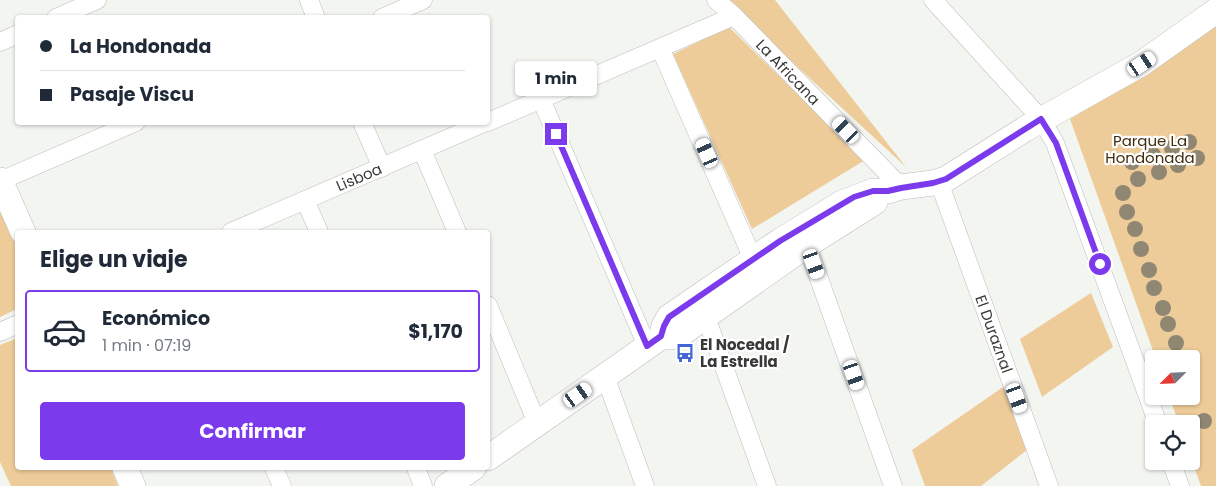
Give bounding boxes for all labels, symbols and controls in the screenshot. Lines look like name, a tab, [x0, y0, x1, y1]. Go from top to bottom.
text: La Hondonada	[70, 33, 211, 60]
street label: La Africana	[751, 35, 825, 109]
car	[1125, 49, 1158, 79]
callout: 1 min	[515, 62, 597, 96]
text: 1 min	[535, 67, 577, 90]
text: Pasaje Viscu	[70, 81, 194, 108]
car	[830, 114, 861, 146]
route end	[545, 123, 567, 145]
park label: Parque La Hondonada	[1105, 130, 1195, 168]
car	[694, 136, 719, 170]
street label: Lisboa	[333, 158, 385, 196]
text: Elige un viaje	[40, 244, 188, 275]
car	[801, 247, 826, 281]
route start	[1089, 253, 1111, 275]
street label: El Duraznal	[970, 292, 1018, 376]
text: Económico	[102, 305, 210, 332]
icon: car	[42, 309, 87, 354]
text: $1,170	[408, 318, 463, 345]
text: 1 min · 07:19	[102, 334, 191, 357]
place label: El Nocedal / La Estrella	[700, 334, 790, 372]
bus stop icon: El Nocedal / La Estrella	[674, 342, 696, 364]
north arrow	[1145, 350, 1200, 405]
map controls	[1145, 350, 1200, 470]
car	[842, 358, 865, 392]
car	[561, 380, 594, 410]
car	[1004, 381, 1029, 415]
button: Confirmar	[40, 402, 465, 460]
button: locate	[1145, 415, 1200, 470]

